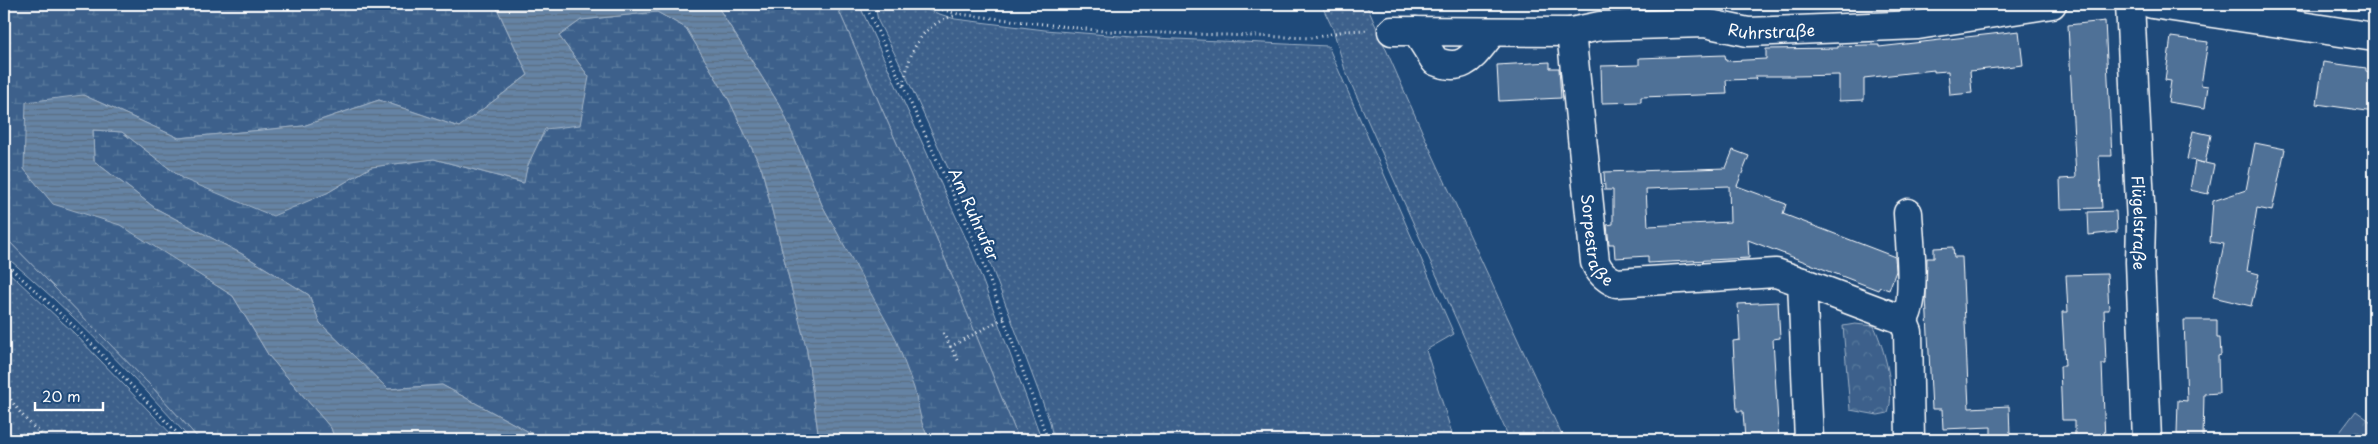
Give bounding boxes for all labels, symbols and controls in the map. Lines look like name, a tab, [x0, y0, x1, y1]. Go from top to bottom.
street label: Ruhrstraße	[1726, 16, 1815, 44]
street label: Am Ruhrufer	[944, 164, 1006, 265]
street label: Flügelstraße	[2127, 175, 2153, 271]
street label: Sorpestraße	[1576, 192, 1619, 291]
scale bar	[35, 379, 102, 411]
text: 20 m	[42, 384, 81, 407]

